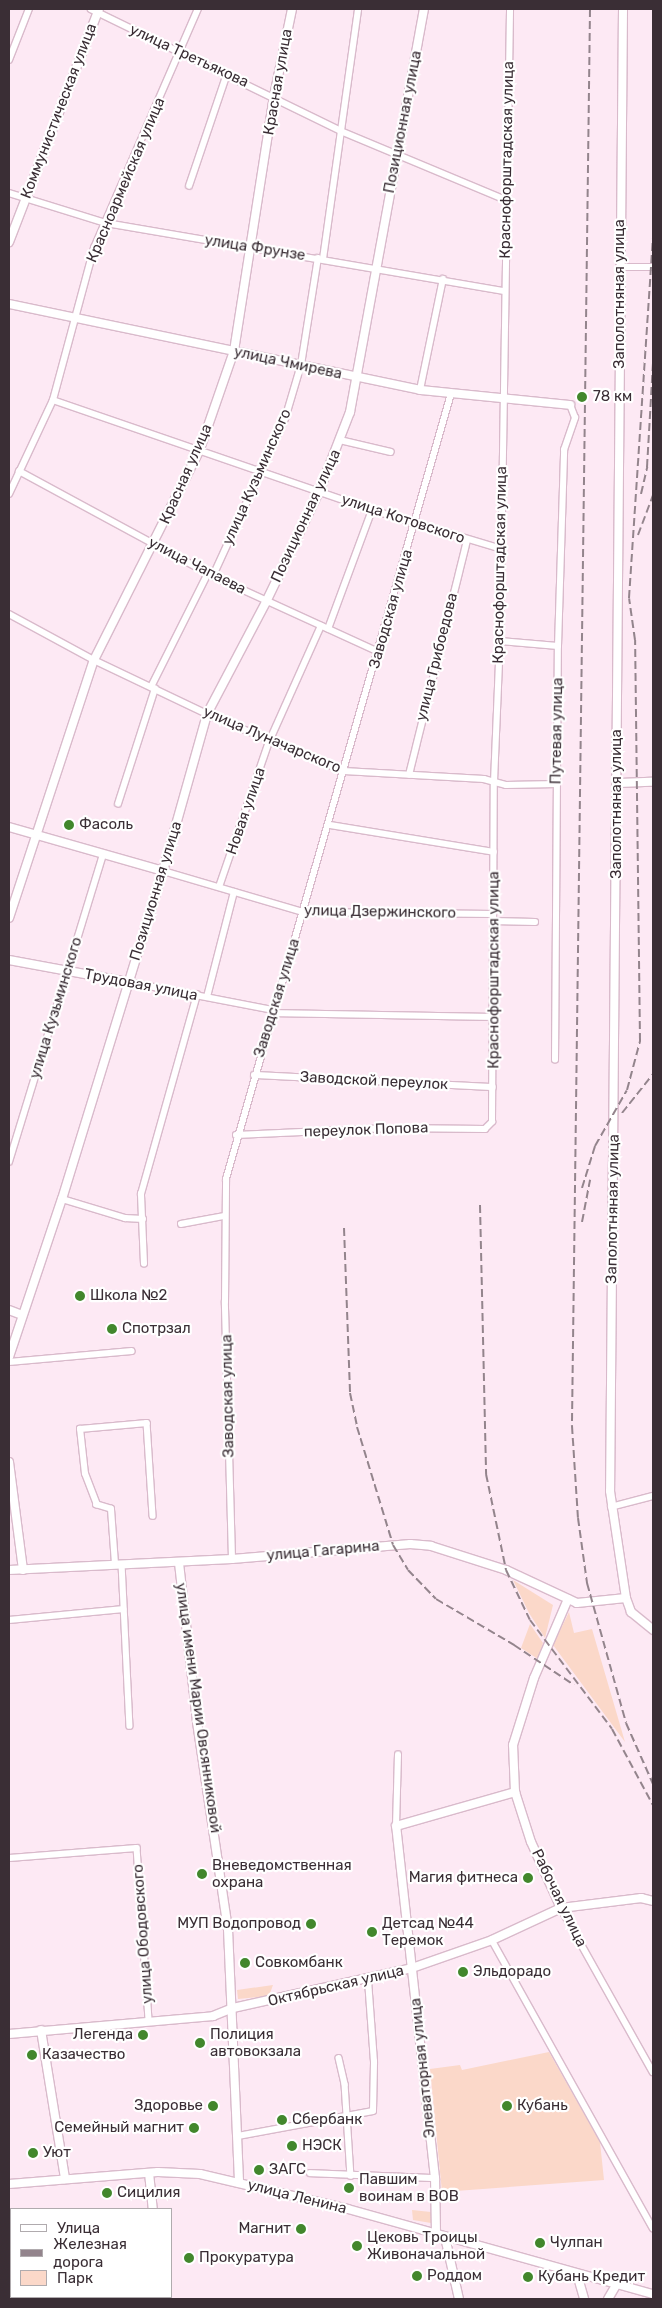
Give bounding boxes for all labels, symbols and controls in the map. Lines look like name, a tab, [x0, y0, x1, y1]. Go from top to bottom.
street label: Коммунистическая улица	[17, 21, 101, 201]
street label: улица Третьякова	[127, 21, 251, 91]
street label: Красная улица	[260, 28, 296, 136]
street label: Позиционная улица	[380, 49, 426, 195]
street label: Краснофорштадская улица	[496, 61, 518, 259]
street label: Красноармейская улица	[83, 95, 169, 265]
street label: Заполотняная улица	[611, 219, 629, 369]
street label: улица Фрунзе	[203, 231, 307, 265]
street label: улица Чмирева	[232, 343, 344, 383]
place label: 78 км	[593, 388, 632, 406]
marker: 78 км	[575, 390, 589, 404]
street label: улица Кузьминского	[219, 406, 295, 548]
street label: Красная улица	[156, 421, 216, 527]
street label: Позиционная улица	[267, 447, 345, 585]
street label: Краснофорштадская улица	[489, 466, 511, 664]
street label: улица Котовского	[339, 491, 467, 547]
street label: улица Чапаева	[145, 534, 249, 598]
street label: Заводская улица	[365, 547, 417, 671]
street label: улица Грибоедова	[412, 591, 462, 723]
street label: Путевая улица	[547, 678, 567, 784]
street label: улица Луначарского	[200, 703, 344, 777]
street label: Заполотняная улица	[608, 729, 626, 879]
street label: Новая улица	[223, 765, 269, 857]
place label: Фасоль	[79, 816, 133, 834]
marker: Фасоль	[63, 819, 75, 831]
street label: Позиционная улица	[126, 819, 186, 963]
street label: Краснофорштадская улица	[485, 871, 503, 1069]
street label: улица Дзержинского	[304, 902, 456, 922]
street label: улица Кузьминского	[26, 935, 86, 1081]
street label: Заводская улица	[250, 936, 304, 1060]
street label: Трудовая улица	[83, 965, 199, 1005]
street label: Заводской переулок	[299, 1068, 449, 1094]
street label: переулок Попова	[303, 1119, 429, 1141]
street label: Заполотняная улица	[603, 1134, 623, 1284]
place label: Школа №2	[90, 1287, 167, 1305]
marker: Школа №2	[74, 1290, 86, 1302]
place label: Спотрзал	[122, 1320, 191, 1338]
marker: Спотрзал	[106, 1323, 118, 1335]
street label: Заводская улица	[218, 1334, 238, 1458]
street label: улица Гагарина	[266, 1537, 380, 1565]
street label: улица имени Марии Овсянниковой	[172, 1582, 224, 1834]
street label: Рабочая улица	[528, 1846, 590, 1950]
place label: Вневедомственная охрана	[212, 1856, 352, 1891]
street label: улица Ободовского	[129, 1864, 157, 2004]
marker: Вневедомственная охрана	[196, 1868, 208, 1880]
place label: Магия фитнеса	[409, 1869, 518, 1887]
marker: Магия фитнеса	[522, 1872, 534, 1884]
place label: Детсад №44 Теремок	[382, 1914, 474, 1949]
place label: МУП Водопровод	[177, 1915, 301, 1933]
marker: МУП Водопровод	[305, 1918, 317, 1930]
marker: Детсад №44 Теремок	[366, 1926, 378, 1938]
place label: Совкомбанк	[255, 1954, 343, 1972]
marker: Совкомбанк	[239, 1957, 251, 1969]
street label: Октябрьская улица	[266, 1962, 406, 2010]
place label: Эльдорадо	[473, 1963, 551, 1981]
marker: Эльдорадо	[457, 1966, 469, 1978]
street label: Элеваторная улица	[407, 1997, 439, 2139]
place label: Полиция автовокзала	[210, 2025, 301, 2060]
place label: Легенда	[73, 2026, 133, 2044]
marker: Легенда	[137, 2029, 149, 2041]
marker: Полиция автовокзала	[194, 2037, 206, 2049]
place label: Казачество	[42, 2046, 125, 2064]
marker: Казачество	[26, 2049, 38, 2061]
place label: Здоровье	[134, 2097, 203, 2115]
place label: Кубань	[517, 2097, 568, 2115]
marker: Здоровье	[207, 2100, 219, 2112]
marker: Кубань	[501, 2100, 513, 2112]
place label: Сбербанк	[292, 2111, 362, 2129]
marker: Сбербанк	[276, 2114, 288, 2126]
place label: Семейный магнит	[54, 2119, 184, 2137]
marker: Семейный магнит	[188, 2122, 200, 2134]
place label: НЭСК	[302, 2137, 342, 2155]
marker: НЭСК	[286, 2140, 298, 2152]
place label: Уют	[43, 2144, 71, 2162]
marker: Уют	[27, 2147, 39, 2159]
place label: ЗАГС	[269, 2161, 306, 2179]
marker: ЗАГС	[253, 2164, 265, 2176]
place label: Павшим воинам в ВОВ	[359, 2170, 459, 2205]
street label: улица Ленина	[246, 2176, 348, 2218]
marker: Павшим воинам в ВОВ	[343, 2182, 355, 2194]
place label: Сицилия	[117, 2184, 181, 2202]
marker: Сицилия	[101, 2187, 113, 2199]
legend	[10, 2208, 172, 2298]
text: Улица	[57, 2219, 100, 2237]
place label: Магнит	[238, 2220, 291, 2238]
marker: Магнит	[295, 2223, 307, 2235]
place label: Цековь Троицы Живоначальной	[367, 2228, 485, 2263]
place label: Чулпан	[550, 2234, 603, 2252]
text: Железная дорога	[53, 2235, 127, 2271]
marker: Чулпан	[534, 2237, 546, 2249]
marker: Цековь Троицы Живоначальной	[351, 2240, 363, 2252]
place label: Прокуратура	[199, 2249, 294, 2267]
marker: Прокуратура	[183, 2252, 195, 2264]
place label: Роддом	[427, 2267, 482, 2285]
place label: Кубань Кредит	[538, 2268, 645, 2286]
text: Парк	[57, 2269, 93, 2287]
marker: Роддом	[411, 2270, 423, 2282]
marker: Кубань Кредит	[522, 2271, 534, 2283]

